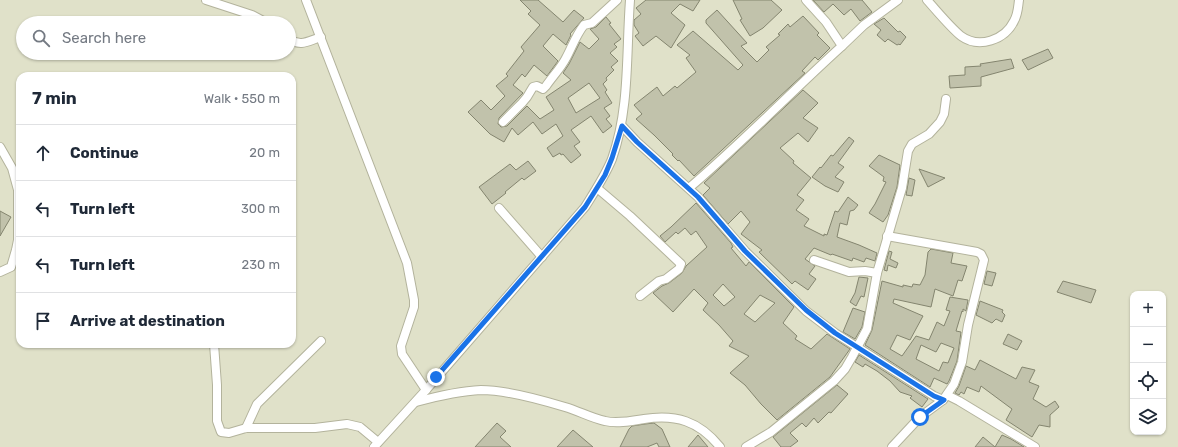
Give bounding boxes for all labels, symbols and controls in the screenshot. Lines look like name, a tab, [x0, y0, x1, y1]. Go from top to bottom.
search box	[16, 16, 296, 60]
icon: search	[30, 27, 52, 49]
text: Search here	[62, 29, 146, 47]
text: 7 min	[32, 88, 77, 108]
text: Walk · 550 m	[204, 91, 280, 106]
icon: ahead	[32, 142, 54, 164]
text: Continue	[70, 144, 139, 162]
text: 20 m	[249, 145, 280, 160]
icon: left	[32, 198, 54, 220]
text: Turn left	[70, 200, 135, 218]
text: 300 m	[241, 201, 280, 216]
icon: left	[32, 254, 54, 276]
text: Turn left	[70, 256, 135, 274]
text: 230 m	[242, 257, 280, 272]
map controls	[1130, 291, 1166, 435]
button: +	[1130, 291, 1166, 327]
icon: arrive	[32, 310, 54, 332]
text: Arrive at destination	[70, 312, 225, 330]
button: −	[1130, 327, 1166, 363]
button: locate	[1130, 363, 1166, 399]
route end	[427, 368, 445, 386]
button: layers	[1130, 399, 1166, 435]
route start	[911, 408, 929, 426]

